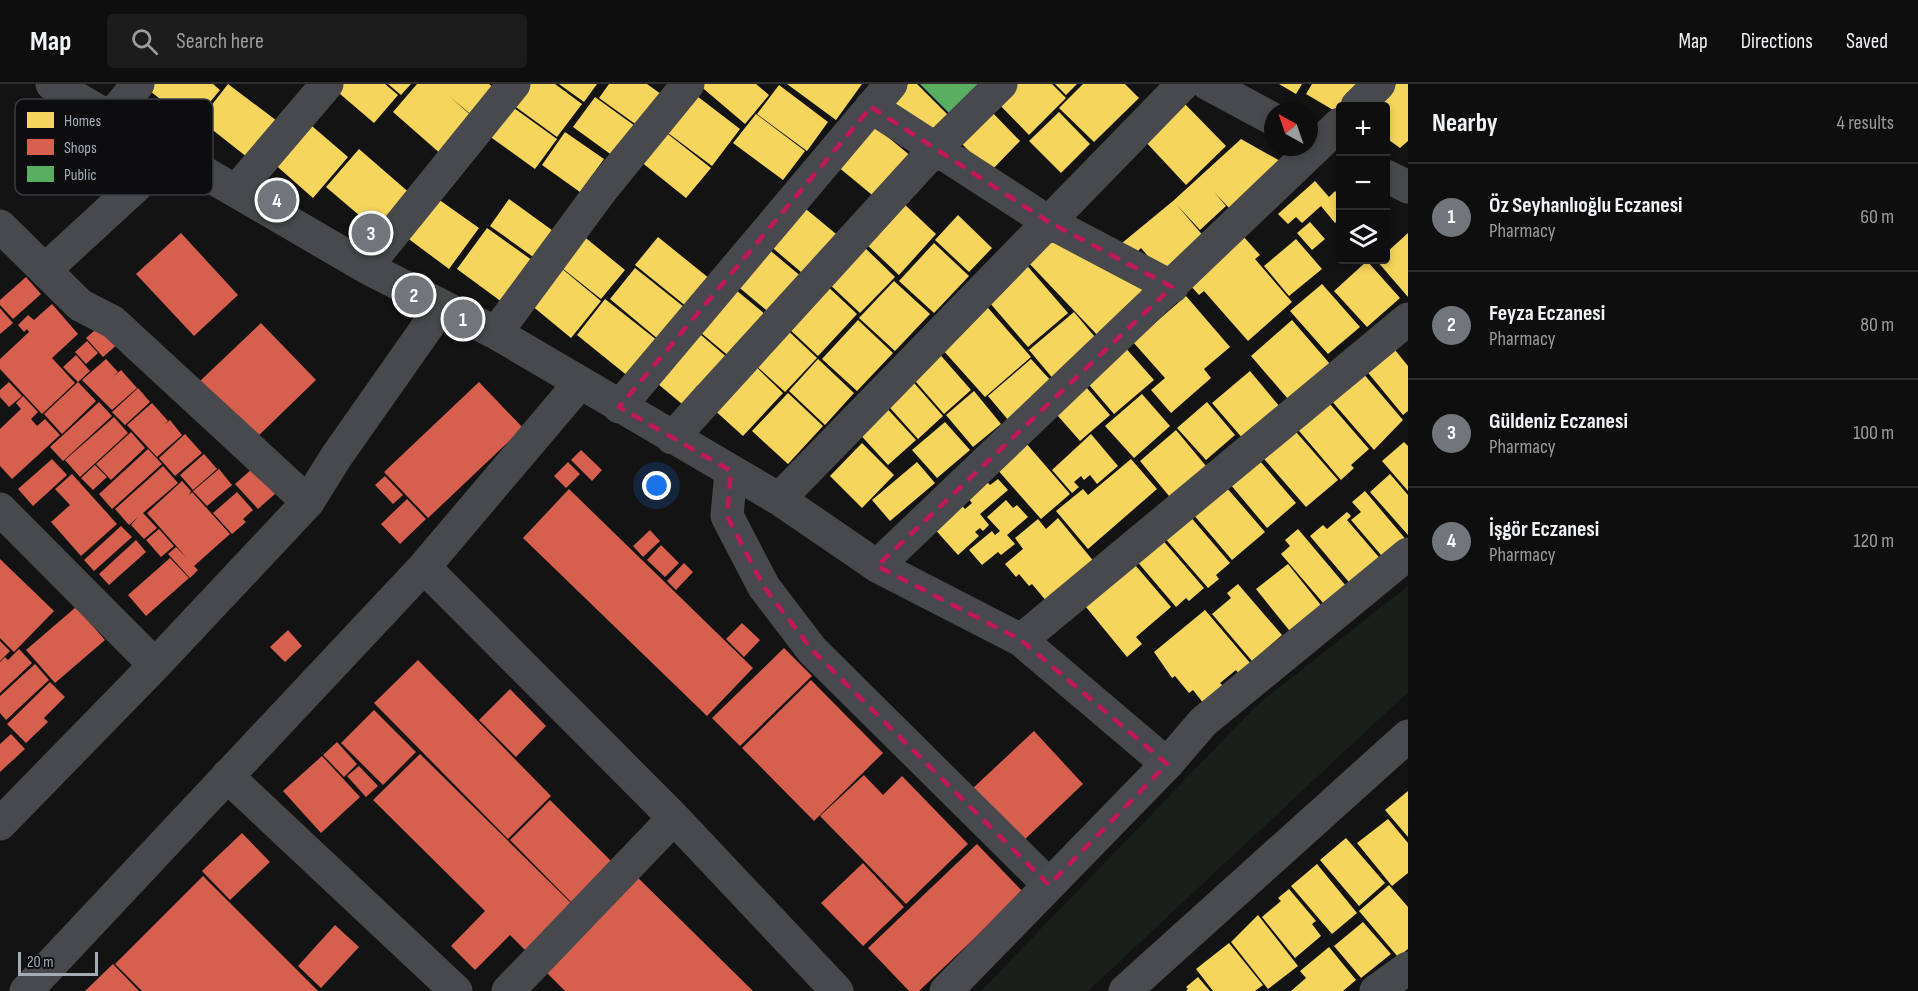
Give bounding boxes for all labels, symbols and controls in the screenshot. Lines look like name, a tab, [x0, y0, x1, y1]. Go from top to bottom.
search box	[107, 14, 527, 68]
text: Map	[30, 25, 71, 58]
icon: search	[128, 25, 161, 58]
text: Search here	[176, 28, 264, 55]
text: Map	[1678, 29, 1708, 54]
text: Directions	[1741, 29, 1813, 54]
text: Saved	[1846, 29, 1888, 54]
legend	[15, 99, 213, 195]
north arrow	[1264, 102, 1318, 156]
map controls	[1336, 102, 1390, 264]
button: +	[1336, 102, 1390, 156]
text: Nearby	[1432, 108, 1498, 139]
text: 4 results	[1837, 111, 1894, 135]
text: Homes	[64, 112, 101, 131]
text: Shops	[64, 139, 97, 158]
button: −	[1336, 156, 1390, 210]
text: Public	[64, 166, 97, 185]
pin: 4	[258, 178, 296, 222]
text: Öz Seyhanlıoğlu Eczanesi	[1489, 192, 1683, 219]
text: 1	[1448, 205, 1455, 229]
text: 60 m	[1860, 205, 1894, 229]
pin: 3	[352, 210, 391, 256]
button: layers	[1336, 210, 1390, 264]
text: Pharmacy	[1489, 219, 1556, 243]
pin: 2	[394, 272, 434, 318]
pin: 1	[444, 296, 482, 342]
text: Feyza Eczanesi	[1489, 300, 1605, 327]
text: 2	[1447, 313, 1456, 337]
text: 80 m	[1860, 313, 1894, 337]
text: Pharmacy	[1489, 327, 1556, 351]
text: Güldeniz Eczanesi	[1489, 408, 1628, 435]
text: 3	[1447, 421, 1456, 445]
text: 100 m	[1853, 421, 1894, 445]
text: Pharmacy	[1489, 435, 1556, 459]
your location	[642, 471, 671, 500]
text: İşgör Eczanesi	[1489, 516, 1599, 543]
text: 4	[1447, 529, 1456, 553]
text: 120 m	[1854, 529, 1894, 553]
text: Pharmacy	[1489, 543, 1556, 567]
scale bar	[18, 949, 98, 976]
text: 20 m	[27, 953, 54, 972]

